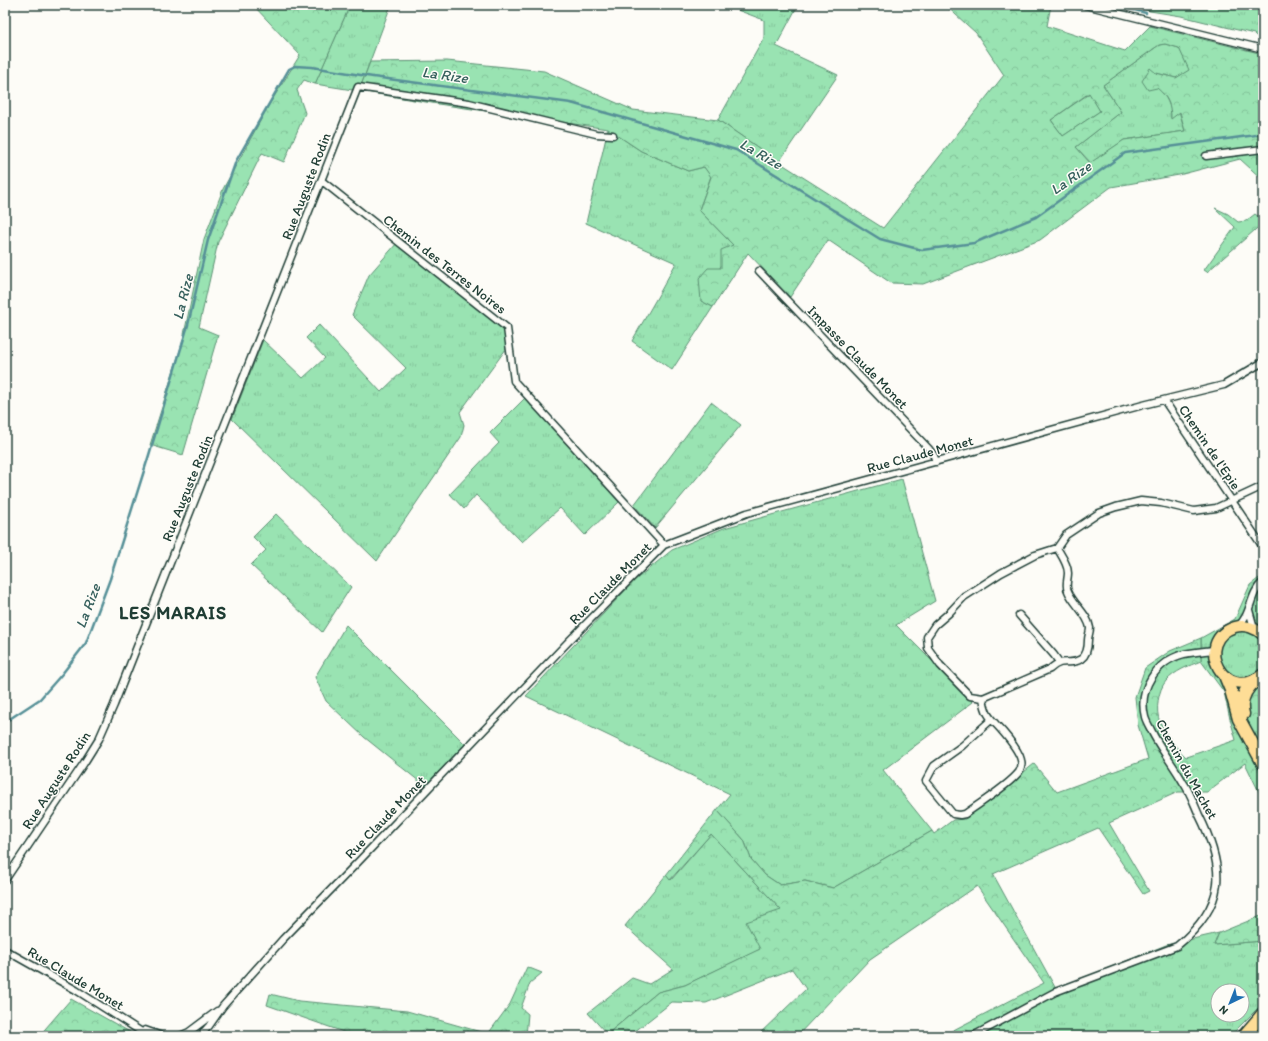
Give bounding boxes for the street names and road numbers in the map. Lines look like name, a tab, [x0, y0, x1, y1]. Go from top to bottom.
street label: Rue Auguste Rodin	[278, 130, 335, 242]
street label: Chemin des Terres Noires	[380, 211, 510, 318]
street label: Impasse Claude Monet	[804, 302, 911, 412]
street label: Chemin de l'Epie	[1175, 402, 1244, 493]
street label: Rue Auguste Rodin	[158, 432, 217, 544]
street label: Rue Claude Monet	[865, 432, 975, 477]
street label: Rue Claude Monet	[566, 539, 655, 628]
street label: Chemin du Machet	[1152, 716, 1221, 822]
street label: Rue Auguste Rodin	[18, 728, 95, 832]
street label: Rue Claude Monet	[341, 772, 429, 863]
street label: Rue Claude Monet	[25, 943, 127, 1014]

